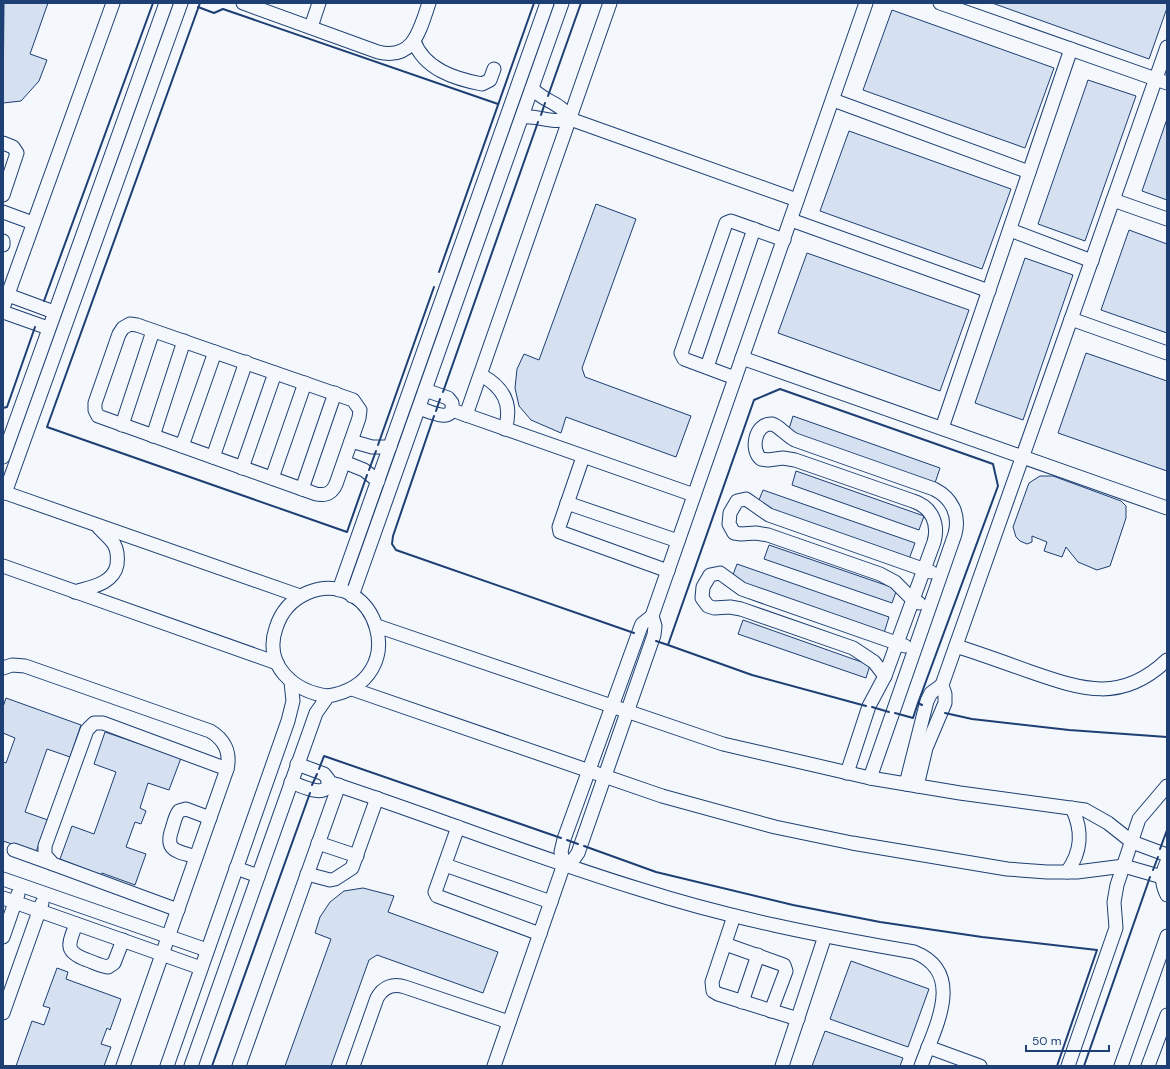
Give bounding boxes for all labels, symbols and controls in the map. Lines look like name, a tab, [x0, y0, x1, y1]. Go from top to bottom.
scale bar	[1026, 1027, 1109, 1053]
text: 50 m	[1032, 1033, 1061, 1049]

